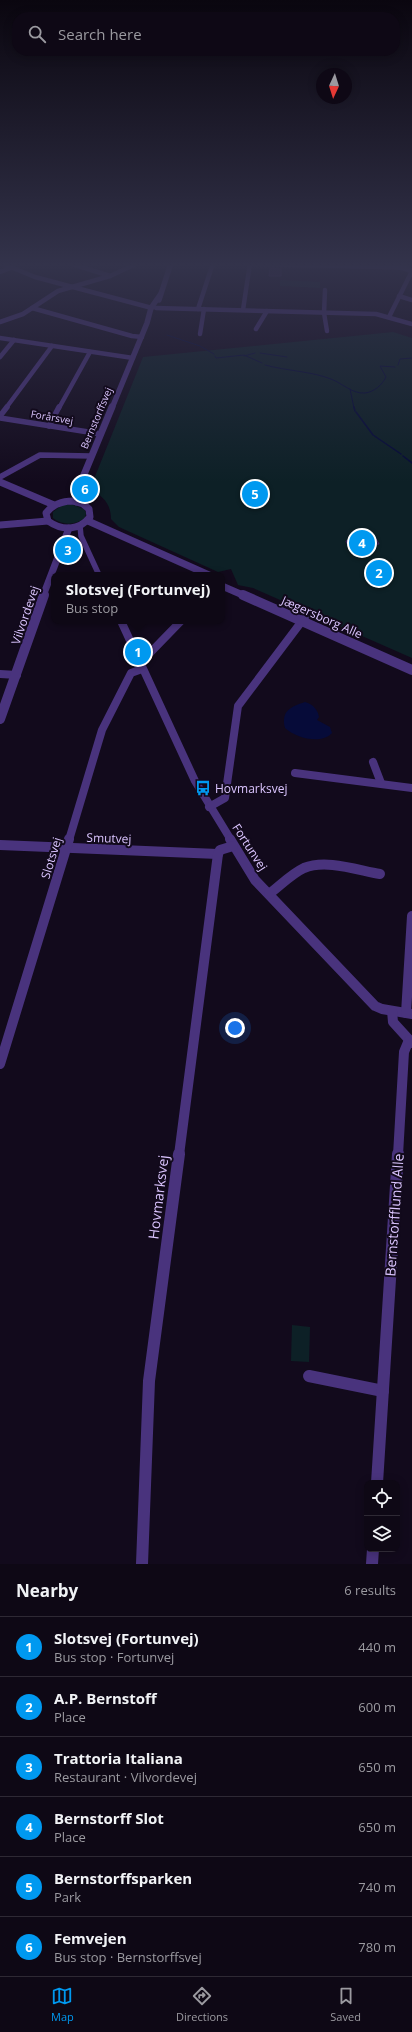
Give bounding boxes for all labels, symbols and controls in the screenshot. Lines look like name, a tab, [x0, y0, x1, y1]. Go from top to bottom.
search box	[12, 12, 400, 56]
icon: search	[26, 23, 48, 45]
text: Search here	[58, 24, 142, 44]
north arrow	[316, 68, 352, 104]
street label: Bernstorffsvej	[77, 385, 115, 451]
street label: Forårsvej	[30, 406, 74, 428]
pin: 6	[72, 474, 98, 504]
pin: 5	[242, 479, 268, 509]
pin: 4	[349, 528, 375, 558]
pin: 3	[55, 535, 81, 565]
pin: 2	[366, 558, 392, 588]
popup	[51, 572, 225, 624]
text: Slotsvej (Fortunvej)	[66, 579, 210, 599]
street label: Vilvordevej	[7, 583, 43, 647]
street label: Jægersborg Alle	[278, 591, 365, 643]
text: Bus stop	[66, 599, 118, 617]
pin: 1	[125, 637, 151, 667]
bus stop icon: Hovmarksvej	[194, 779, 212, 797]
place label: Hovmarksvej	[215, 780, 288, 797]
street label: Fortunvej	[228, 820, 272, 874]
street label: Smutvej	[86, 829, 132, 847]
street label: Slotsvej	[37, 835, 65, 881]
your location	[225, 1018, 245, 1038]
street label: Bernstorfflund Alle	[380, 1153, 408, 1277]
street label: Hovmarksvej	[143, 1154, 173, 1240]
map controls	[364, 1480, 400, 1552]
button: locate	[364, 1480, 400, 1516]
button: layers	[364, 1516, 400, 1552]
text: Nearby	[16, 1579, 78, 1602]
text: 6 results	[344, 1581, 396, 1599]
text: Slotsvej (Fortunvej)	[54, 1628, 199, 1648]
text: 1	[25, 1638, 33, 1656]
text: 440 m	[358, 1638, 396, 1656]
text: Bus stop · Fortunvej	[54, 1648, 174, 1666]
text: A.P. Bernstoff	[54, 1688, 157, 1708]
text: 2	[25, 1698, 33, 1716]
text: 600 m	[358, 1698, 396, 1716]
text: Place	[54, 1708, 86, 1726]
text: Trattoria Italiana	[54, 1748, 183, 1768]
text: 3	[25, 1758, 33, 1776]
text: 650 m	[358, 1758, 396, 1776]
text: Restaurant · Vilvordevej	[54, 1768, 197, 1786]
text: Bernstorff Slot	[54, 1808, 164, 1828]
text: 4	[25, 1818, 33, 1836]
text: 650 m	[358, 1818, 396, 1836]
text: Place	[54, 1828, 86, 1846]
text: Bernstorffsparken	[54, 1868, 192, 1888]
text: 5	[25, 1878, 33, 1896]
text: 740 m	[358, 1878, 396, 1896]
text: Park	[54, 1888, 81, 1906]
text: Femvejen	[54, 1928, 127, 1948]
text: 6	[25, 1938, 33, 1956]
text: 780 m	[358, 1938, 396, 1956]
text: Bus stop · Bernstorffsvej	[54, 1948, 202, 1966]
tab: Map	[51, 1985, 74, 2024]
tab: Directions	[176, 1985, 228, 2024]
tab: Saved	[330, 1985, 361, 2024]

